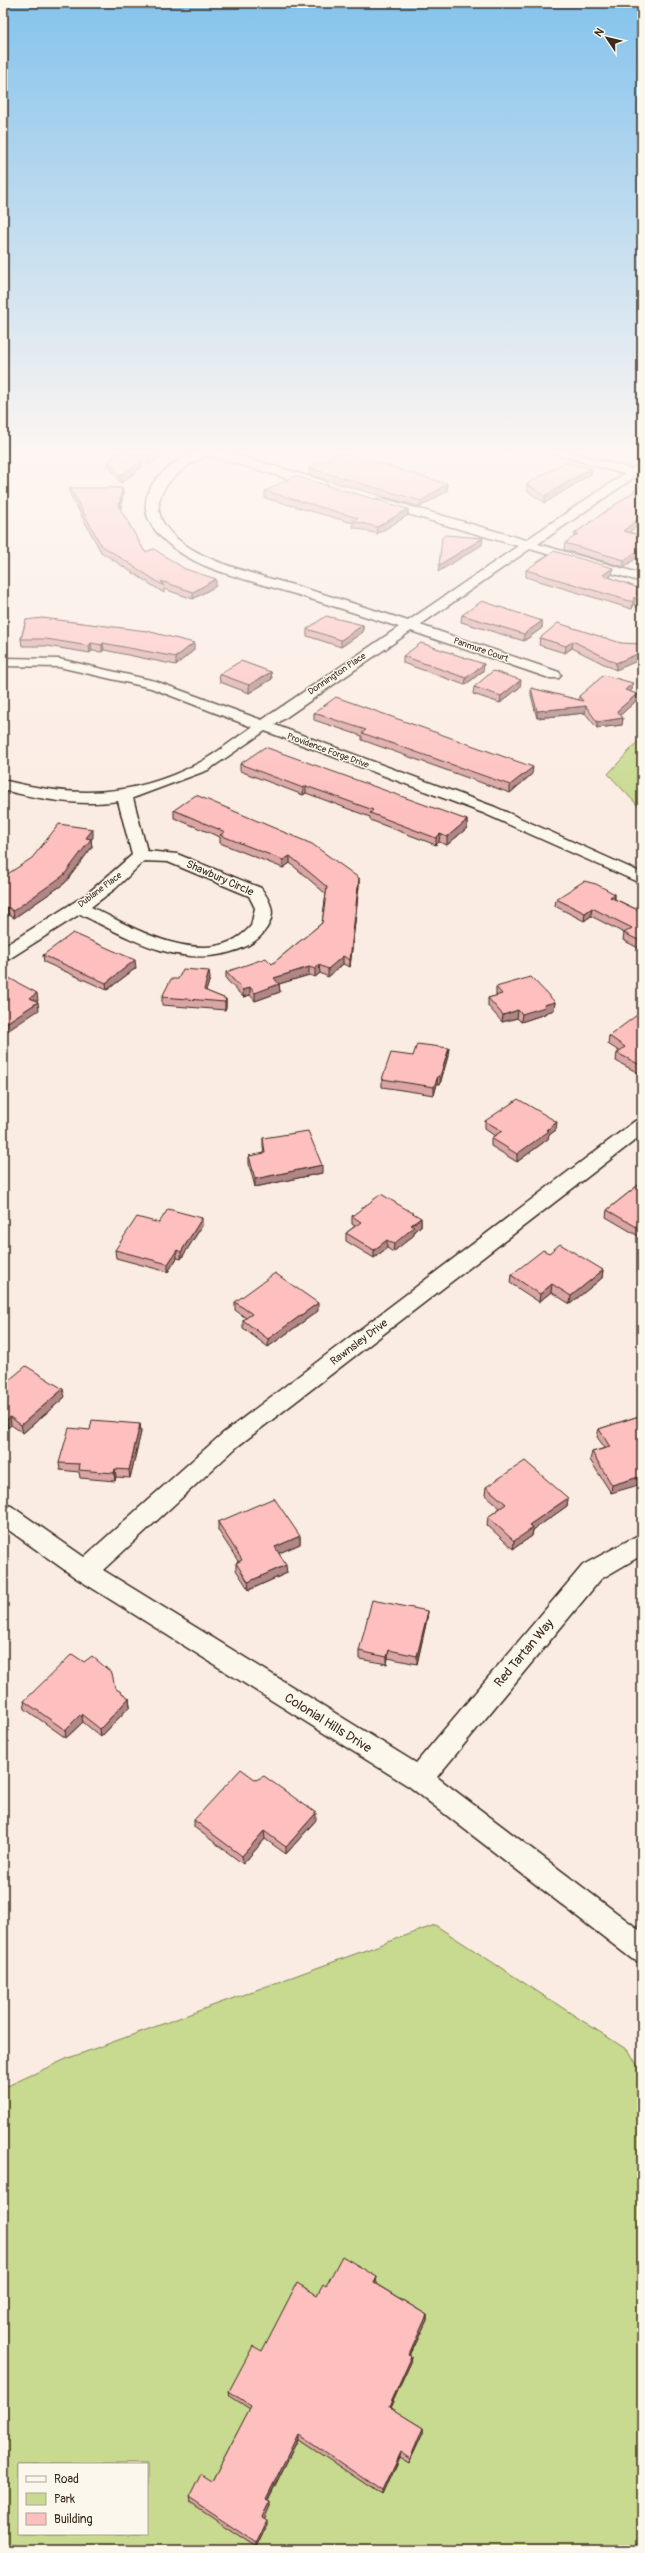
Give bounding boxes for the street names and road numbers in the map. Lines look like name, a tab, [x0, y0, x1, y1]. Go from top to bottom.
street label: Panmure Court	[452, 635, 510, 665]
street label: Donnington Place	[306, 650, 368, 697]
street label: Providence Forge Drive	[286, 731, 371, 771]
street label: Shawbury Circle	[184, 857, 256, 899]
street label: Dublane Place	[76, 870, 125, 910]
street label: Rawnsley Drive	[328, 1316, 391, 1368]
street label: Red Tartan Way	[491, 1615, 557, 1690]
street label: Colonial Hills Drive	[281, 1690, 375, 1757]

